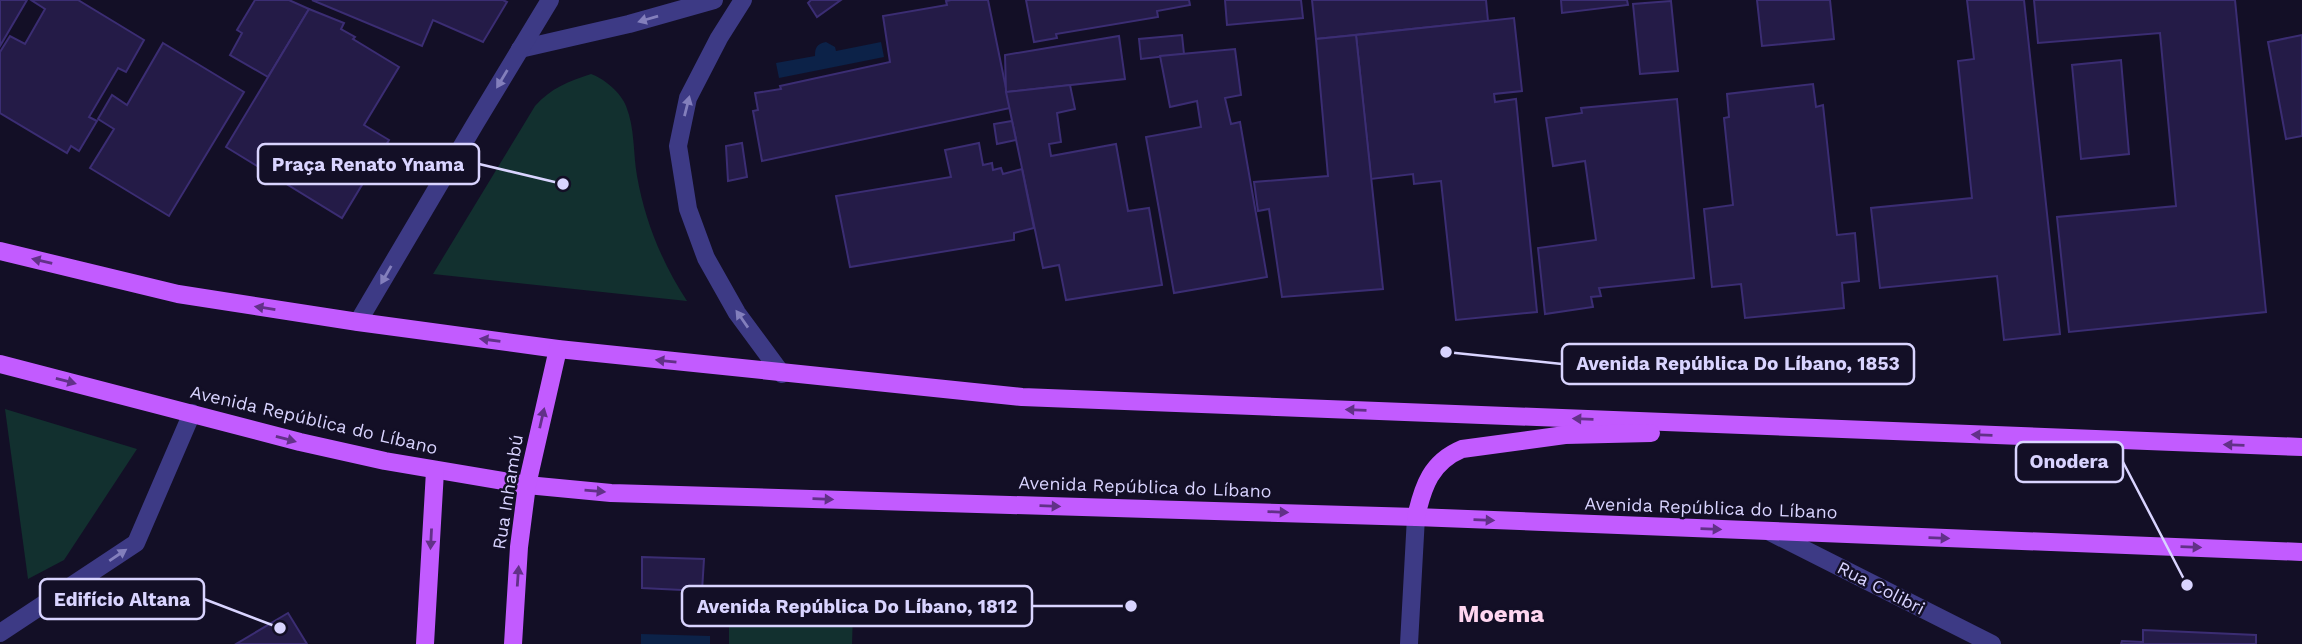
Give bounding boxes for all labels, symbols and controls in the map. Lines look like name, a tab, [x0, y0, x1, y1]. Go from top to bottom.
one-way arrow	[637, 14, 658, 24]
one-way arrow	[496, 70, 508, 89]
one-way arrow	[682, 95, 693, 117]
callout: Praça Renato Ynama	[258, 144, 479, 184]
text: Praça Renato Ynama	[272, 153, 464, 176]
one-way arrow	[31, 255, 53, 266]
one-way arrow	[380, 265, 392, 285]
one-way arrow	[254, 302, 276, 313]
one-way arrow	[735, 310, 749, 328]
one-way arrow	[479, 335, 501, 346]
callout: Avenida República Do Líbano, 1853	[1562, 344, 1914, 384]
text: Avenida República Do Líbano, 1853	[1576, 352, 1900, 375]
one-way arrow	[654, 355, 676, 366]
one-way arrow	[55, 376, 77, 387]
street label: Avenida República do Líbano	[188, 381, 440, 458]
one-way arrow	[1345, 405, 1367, 416]
one-way arrow	[537, 407, 548, 429]
one-way arrow	[1572, 414, 1594, 425]
one-way arrow	[1971, 430, 1993, 441]
street label: Rua Inhambú	[488, 433, 527, 551]
one-way arrow	[275, 434, 297, 445]
one-way arrow	[2223, 439, 2245, 450]
callout: Onodera	[2016, 442, 2123, 482]
text: Onodera	[2029, 450, 2109, 473]
street label: Avenida República do Líbano	[1018, 472, 1272, 501]
one-way arrow	[585, 486, 607, 497]
one-way arrow	[812, 493, 834, 505]
street label: Avenida República do Líbano	[1584, 493, 1838, 522]
one-way arrow	[1039, 500, 1061, 511]
one-way arrow	[1267, 507, 1289, 518]
one-way arrow	[1473, 514, 1495, 525]
one-way arrow	[1701, 524, 1723, 535]
one-way arrow	[425, 528, 436, 550]
one-way arrow	[1928, 532, 1950, 544]
one-way arrow	[2180, 542, 2202, 553]
one-way arrow	[108, 548, 128, 561]
street label: Rua Colibri	[1834, 556, 1929, 619]
one-way arrow	[512, 565, 523, 587]
callout: Edifício Altana	[40, 579, 204, 619]
callout: Avenida República Do Líbano, 1812	[682, 586, 1032, 626]
text: Edifício Altana	[54, 588, 190, 611]
text: Avenida República Do Líbano, 1812	[697, 595, 1017, 618]
district label: Moema	[1458, 600, 1544, 628]

